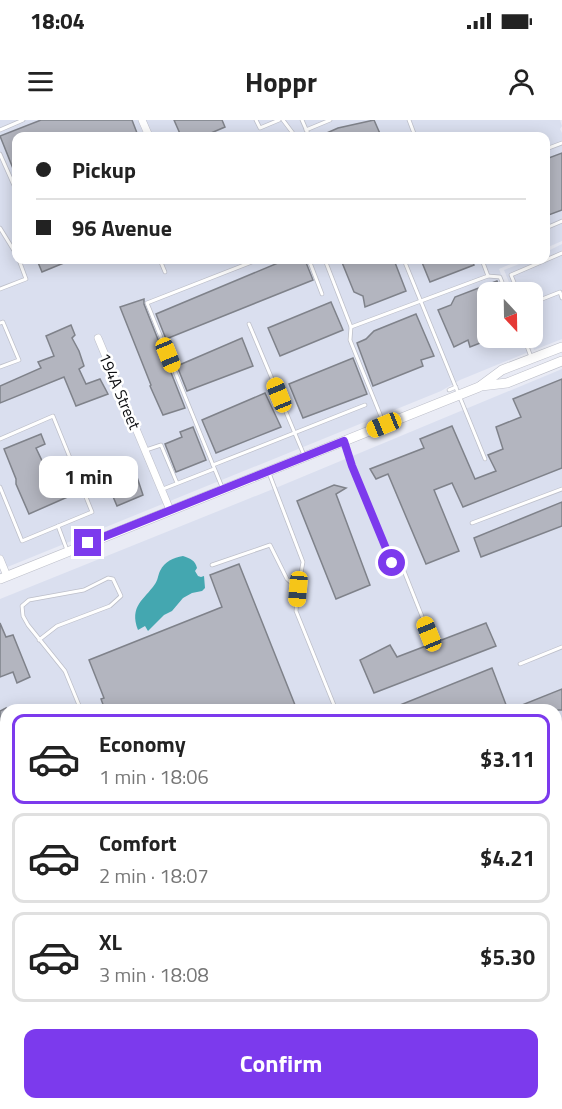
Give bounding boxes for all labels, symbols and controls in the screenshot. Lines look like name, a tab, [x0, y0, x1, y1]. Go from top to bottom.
text: 18:04	[30, 4, 85, 38]
text: Hoppr	[245, 61, 317, 102]
icon: menu	[24, 65, 57, 98]
icon: person	[505, 65, 538, 98]
text: Pickup	[72, 153, 136, 187]
text: 96 Avenue	[72, 211, 172, 245]
north arrow	[477, 282, 543, 348]
map controls	[477, 282, 543, 348]
car	[153, 335, 183, 375]
street label: 194A Street	[93, 349, 147, 433]
car	[264, 375, 294, 415]
car	[364, 410, 404, 440]
callout: 1 min	[38, 456, 138, 498]
text: 1 min	[64, 461, 113, 492]
route end	[74, 529, 101, 556]
route start	[378, 549, 405, 576]
car	[287, 570, 309, 608]
car	[414, 614, 444, 654]
text: Economy	[99, 727, 186, 761]
icon: car	[27, 732, 81, 786]
text: $3.11	[480, 742, 535, 776]
text: 1 min · 18:06	[99, 761, 209, 792]
text: Comfort	[99, 826, 177, 860]
icon: car	[27, 831, 81, 885]
text: $4.21	[480, 841, 535, 875]
text: 2 min · 18:07	[99, 860, 209, 891]
text: XL	[99, 925, 122, 959]
icon: car	[27, 930, 81, 984]
text: $5.30	[480, 940, 535, 974]
text: 3 min · 18:08	[99, 959, 209, 990]
button: Confirm	[24, 1029, 538, 1098]

